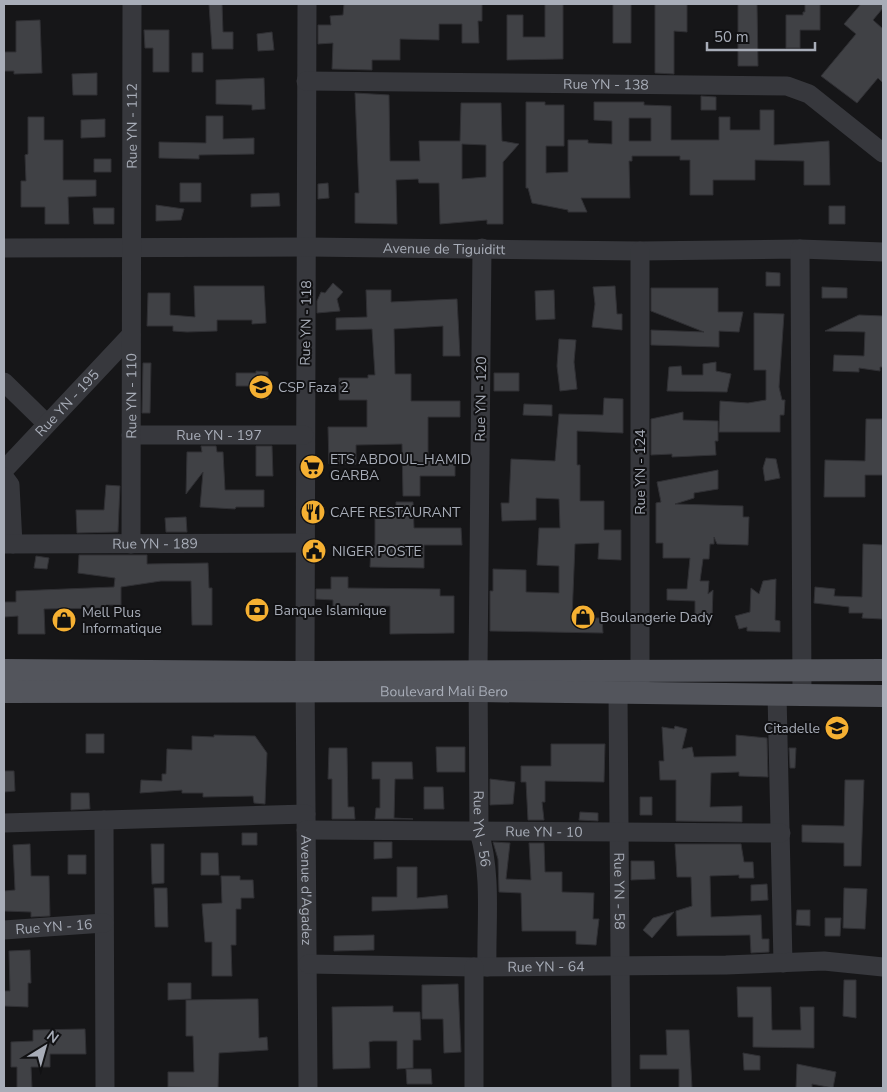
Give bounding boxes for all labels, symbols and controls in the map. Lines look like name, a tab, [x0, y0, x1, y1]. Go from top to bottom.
scale bar	[707, 20, 814, 52]
text: 50 m	[714, 27, 749, 47]
street label: Rue YN - 138	[563, 74, 649, 94]
street label: Rue YN - 112	[122, 83, 141, 169]
street label: Avenue de Tiguiditt	[383, 238, 505, 259]
street label: Rue YN - 118	[296, 280, 316, 366]
street label: Rue YN - 110	[122, 353, 141, 439]
street label: Rue YN - 120	[471, 356, 491, 442]
street label: Rue YN - 195	[31, 365, 103, 441]
school or university icon: CSP Faza 2	[248, 374, 274, 400]
place label: CSP Faza 2	[278, 378, 349, 397]
street label: Rue YN - 197	[176, 426, 262, 445]
street label: Rue YN - 124	[631, 429, 650, 515]
place label: ETS ABDOUL_HAMID GARBA	[330, 450, 471, 485]
supermarket icon: ETS ABDOUL_HAMID GARBA	[299, 454, 325, 480]
restaurant icon: CAFE RESTAURANT	[300, 499, 326, 525]
place label: CAFE RESTAURANT	[330, 503, 461, 522]
street label: Rue YN - 189	[112, 534, 198, 553]
public building icon: NIGER POSTE	[301, 538, 327, 564]
place label: NIGER POSTE	[332, 542, 422, 561]
bank icon: Banque Islamique	[244, 597, 270, 623]
place label: Banque Islamique	[274, 601, 386, 620]
place label: Mell Plus Informatique	[82, 603, 162, 638]
shop icon: Boulangerie Dady	[570, 604, 596, 630]
shop icon: Mell Plus Informatique	[51, 607, 77, 633]
place label: Boulangerie Dady	[600, 608, 714, 627]
street label: Boulevard Mali Bero	[380, 681, 508, 701]
school or university icon: Citadelle	[824, 715, 850, 741]
place label: Citadelle	[764, 719, 820, 738]
street label: Rue YN - 56	[469, 790, 495, 868]
street label: Rue YN - 10	[505, 822, 583, 841]
street label: Avenue d'Agadez	[297, 835, 316, 946]
street label: Rue YN - 58	[610, 852, 629, 930]
street label: Rue YN - 16	[15, 914, 93, 939]
street label: Rue YN - 64	[507, 957, 585, 976]
north arrow	[20, 1022, 70, 1072]
text: N	[43, 1026, 62, 1048]

